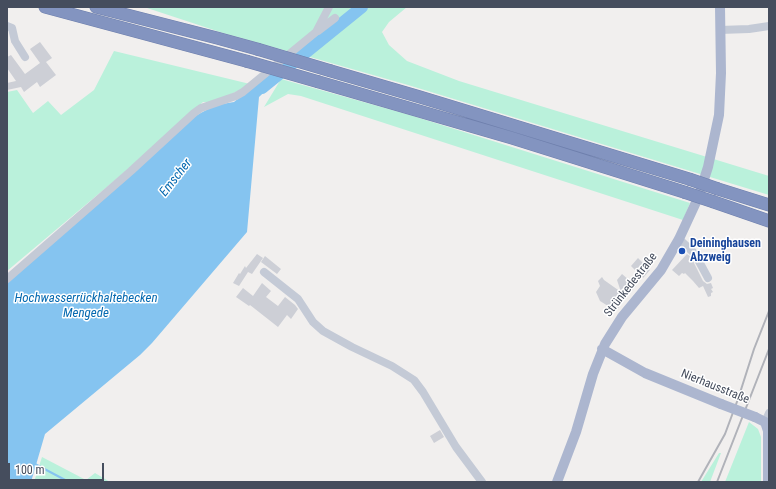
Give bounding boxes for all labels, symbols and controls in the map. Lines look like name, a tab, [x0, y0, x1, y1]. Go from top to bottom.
water label: Emscher	[157, 156, 195, 200]
place label: Deininghausen Abzweig	[690, 237, 761, 265]
marker: Deininghausen Abzweig	[677, 246, 687, 256]
street label: Strünkedestraße	[601, 250, 661, 320]
water label: Hochwasserrückhaltebecken Mengede	[14, 291, 158, 322]
street label: Nierhausstraße	[679, 367, 751, 407]
scale bar	[10, 455, 106, 481]
text: 100 m	[15, 463, 45, 477]

